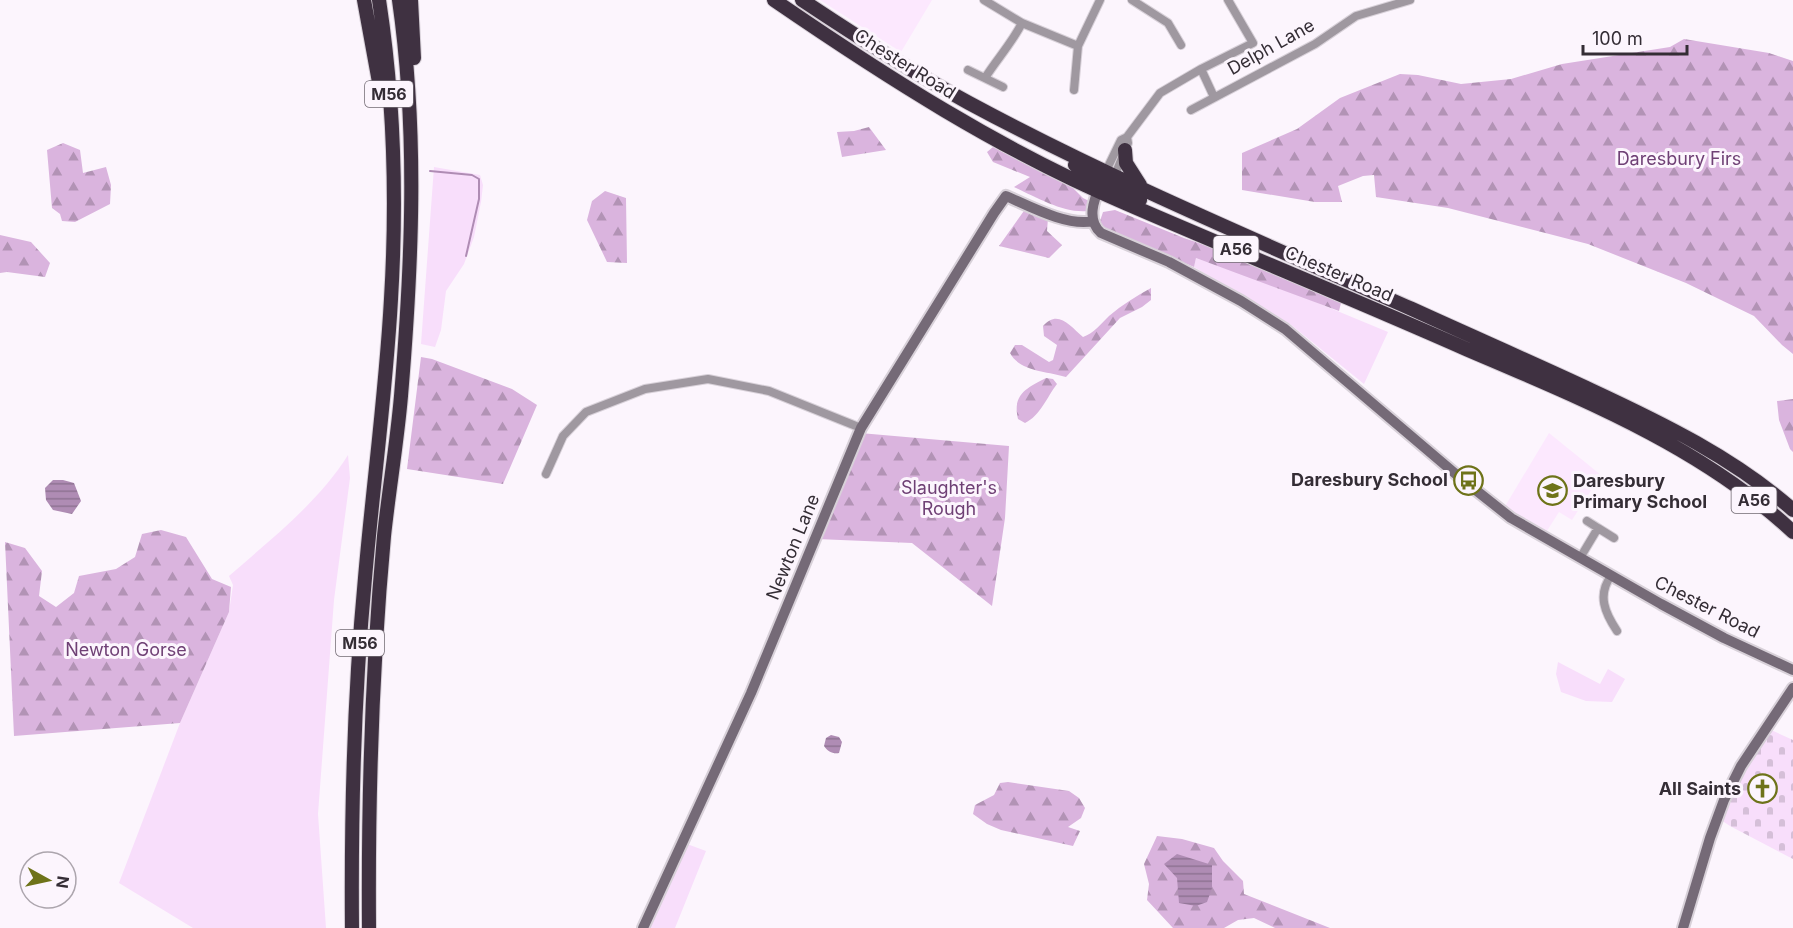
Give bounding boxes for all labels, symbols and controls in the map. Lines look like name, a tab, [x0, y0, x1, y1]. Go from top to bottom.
street label: Delph Lane	[1224, 14, 1318, 79]
scale bar	[1583, 18, 1686, 56]
street label: Chester Road	[851, 24, 960, 103]
text: 100 m	[1592, 28, 1643, 49]
road number: M56	[365, 81, 413, 107]
park label: Daresbury Firs	[1617, 148, 1741, 169]
road number: A56	[1214, 236, 1258, 262]
street label: Chester Road	[1282, 241, 1396, 306]
bus stop icon: Daresbury School	[1453, 464, 1485, 496]
place label: Daresbury School	[1291, 469, 1448, 490]
place label: Daresbury Primary School	[1573, 470, 1707, 512]
school or university icon: Daresbury Primary School	[1536, 475, 1568, 507]
park label: Slaughter's Rough	[901, 477, 997, 519]
road number: A56	[1732, 487, 1776, 513]
street label: Newton Lane	[762, 491, 823, 603]
street label: Chester Road	[1651, 571, 1763, 642]
road number: M56	[336, 630, 384, 656]
park label: Newton Gorse	[65, 639, 187, 660]
church icon: All Saints	[1746, 773, 1778, 805]
place label: All Saints	[1659, 778, 1741, 799]
north arrow	[18, 850, 78, 910]
text: N	[52, 875, 74, 890]

